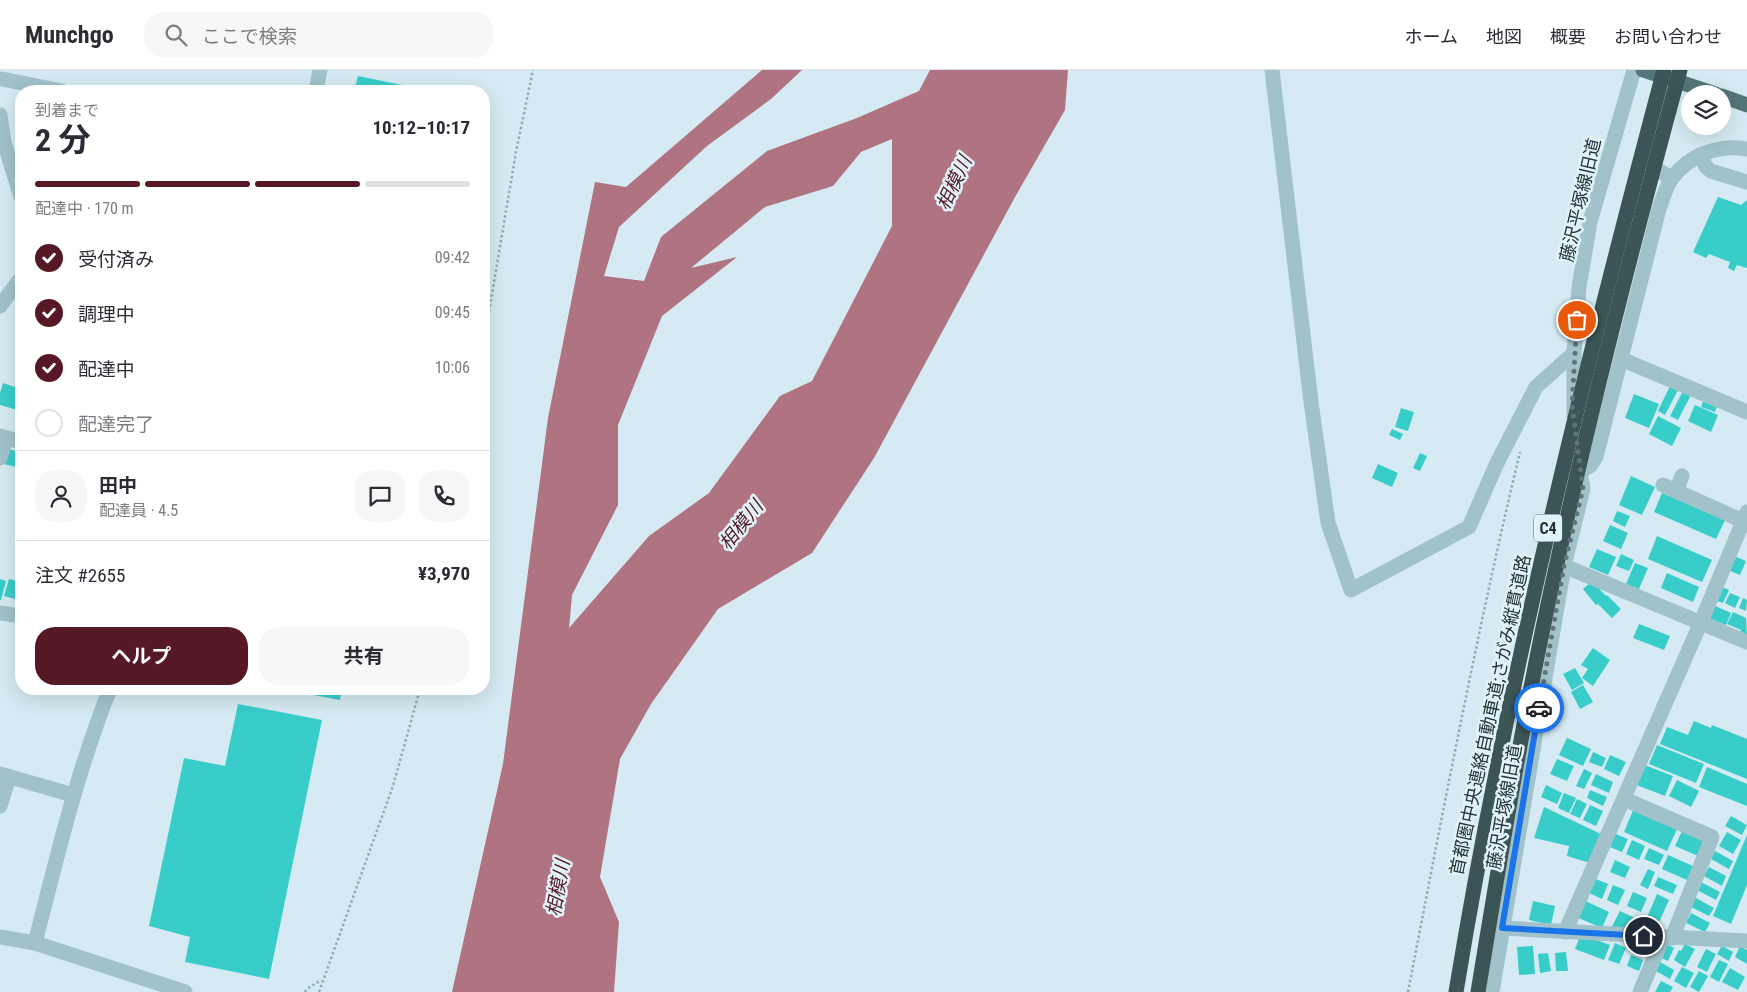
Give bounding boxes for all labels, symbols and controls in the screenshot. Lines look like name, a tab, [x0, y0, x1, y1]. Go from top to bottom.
search box	[144, 12, 494, 57]
text: Munchgo	[25, 21, 114, 49]
icon: search	[162, 21, 190, 49]
text: ここで検索	[202, 25, 297, 48]
text: ホーム	[1405, 26, 1458, 47]
text: 地図	[1486, 26, 1522, 47]
text: 概要	[1550, 26, 1586, 47]
text: お問い合わせ	[1614, 26, 1722, 47]
map controls	[1681, 85, 1731, 135]
button: layers	[1681, 85, 1731, 135]
text: 到着まで	[35, 101, 99, 120]
text: 10:12–10:17	[372, 116, 470, 139]
text: 2 分	[35, 121, 91, 159]
street label: 藤沢平塚線旧道	[1556, 136, 1604, 264]
water label: 相模川	[932, 151, 977, 214]
text: 配達中 · 170 m	[35, 199, 134, 218]
icon: check	[35, 244, 63, 272]
text: 受付済み	[78, 248, 154, 271]
text: 09:42	[435, 248, 470, 267]
icon: check	[35, 299, 63, 327]
pin	[1556, 299, 1598, 341]
text: 調理中	[78, 303, 135, 326]
text: 09:45	[435, 303, 470, 322]
icon: bag	[1563, 306, 1591, 334]
icon: check	[35, 354, 63, 382]
text: 配達中	[78, 358, 135, 381]
text: 10:06	[435, 358, 470, 377]
text: 配達完了	[78, 413, 154, 436]
button: person	[35, 470, 87, 522]
button: chat	[354, 470, 406, 522]
button: phone	[418, 470, 470, 522]
text: 田中	[99, 474, 137, 497]
water label: 相模川	[714, 494, 769, 554]
text: 配達員 · 4.5	[99, 501, 178, 520]
road number: C4	[1534, 514, 1562, 542]
street label: 首都圏中央連絡自動車道;さがみ縦貫道路	[1446, 553, 1534, 877]
text: ¥3,970	[418, 562, 470, 585]
text: 注文 #2655	[35, 564, 125, 587]
button: ヘルプ	[35, 627, 248, 685]
button: 共有	[258, 627, 470, 685]
courier	[1514, 683, 1564, 733]
icon: car	[1525, 694, 1553, 722]
street label: 藤沢平塚線旧道	[1483, 743, 1525, 871]
water label: 相模川	[542, 856, 575, 918]
pin	[1623, 915, 1665, 957]
icon: home	[1630, 922, 1658, 950]

